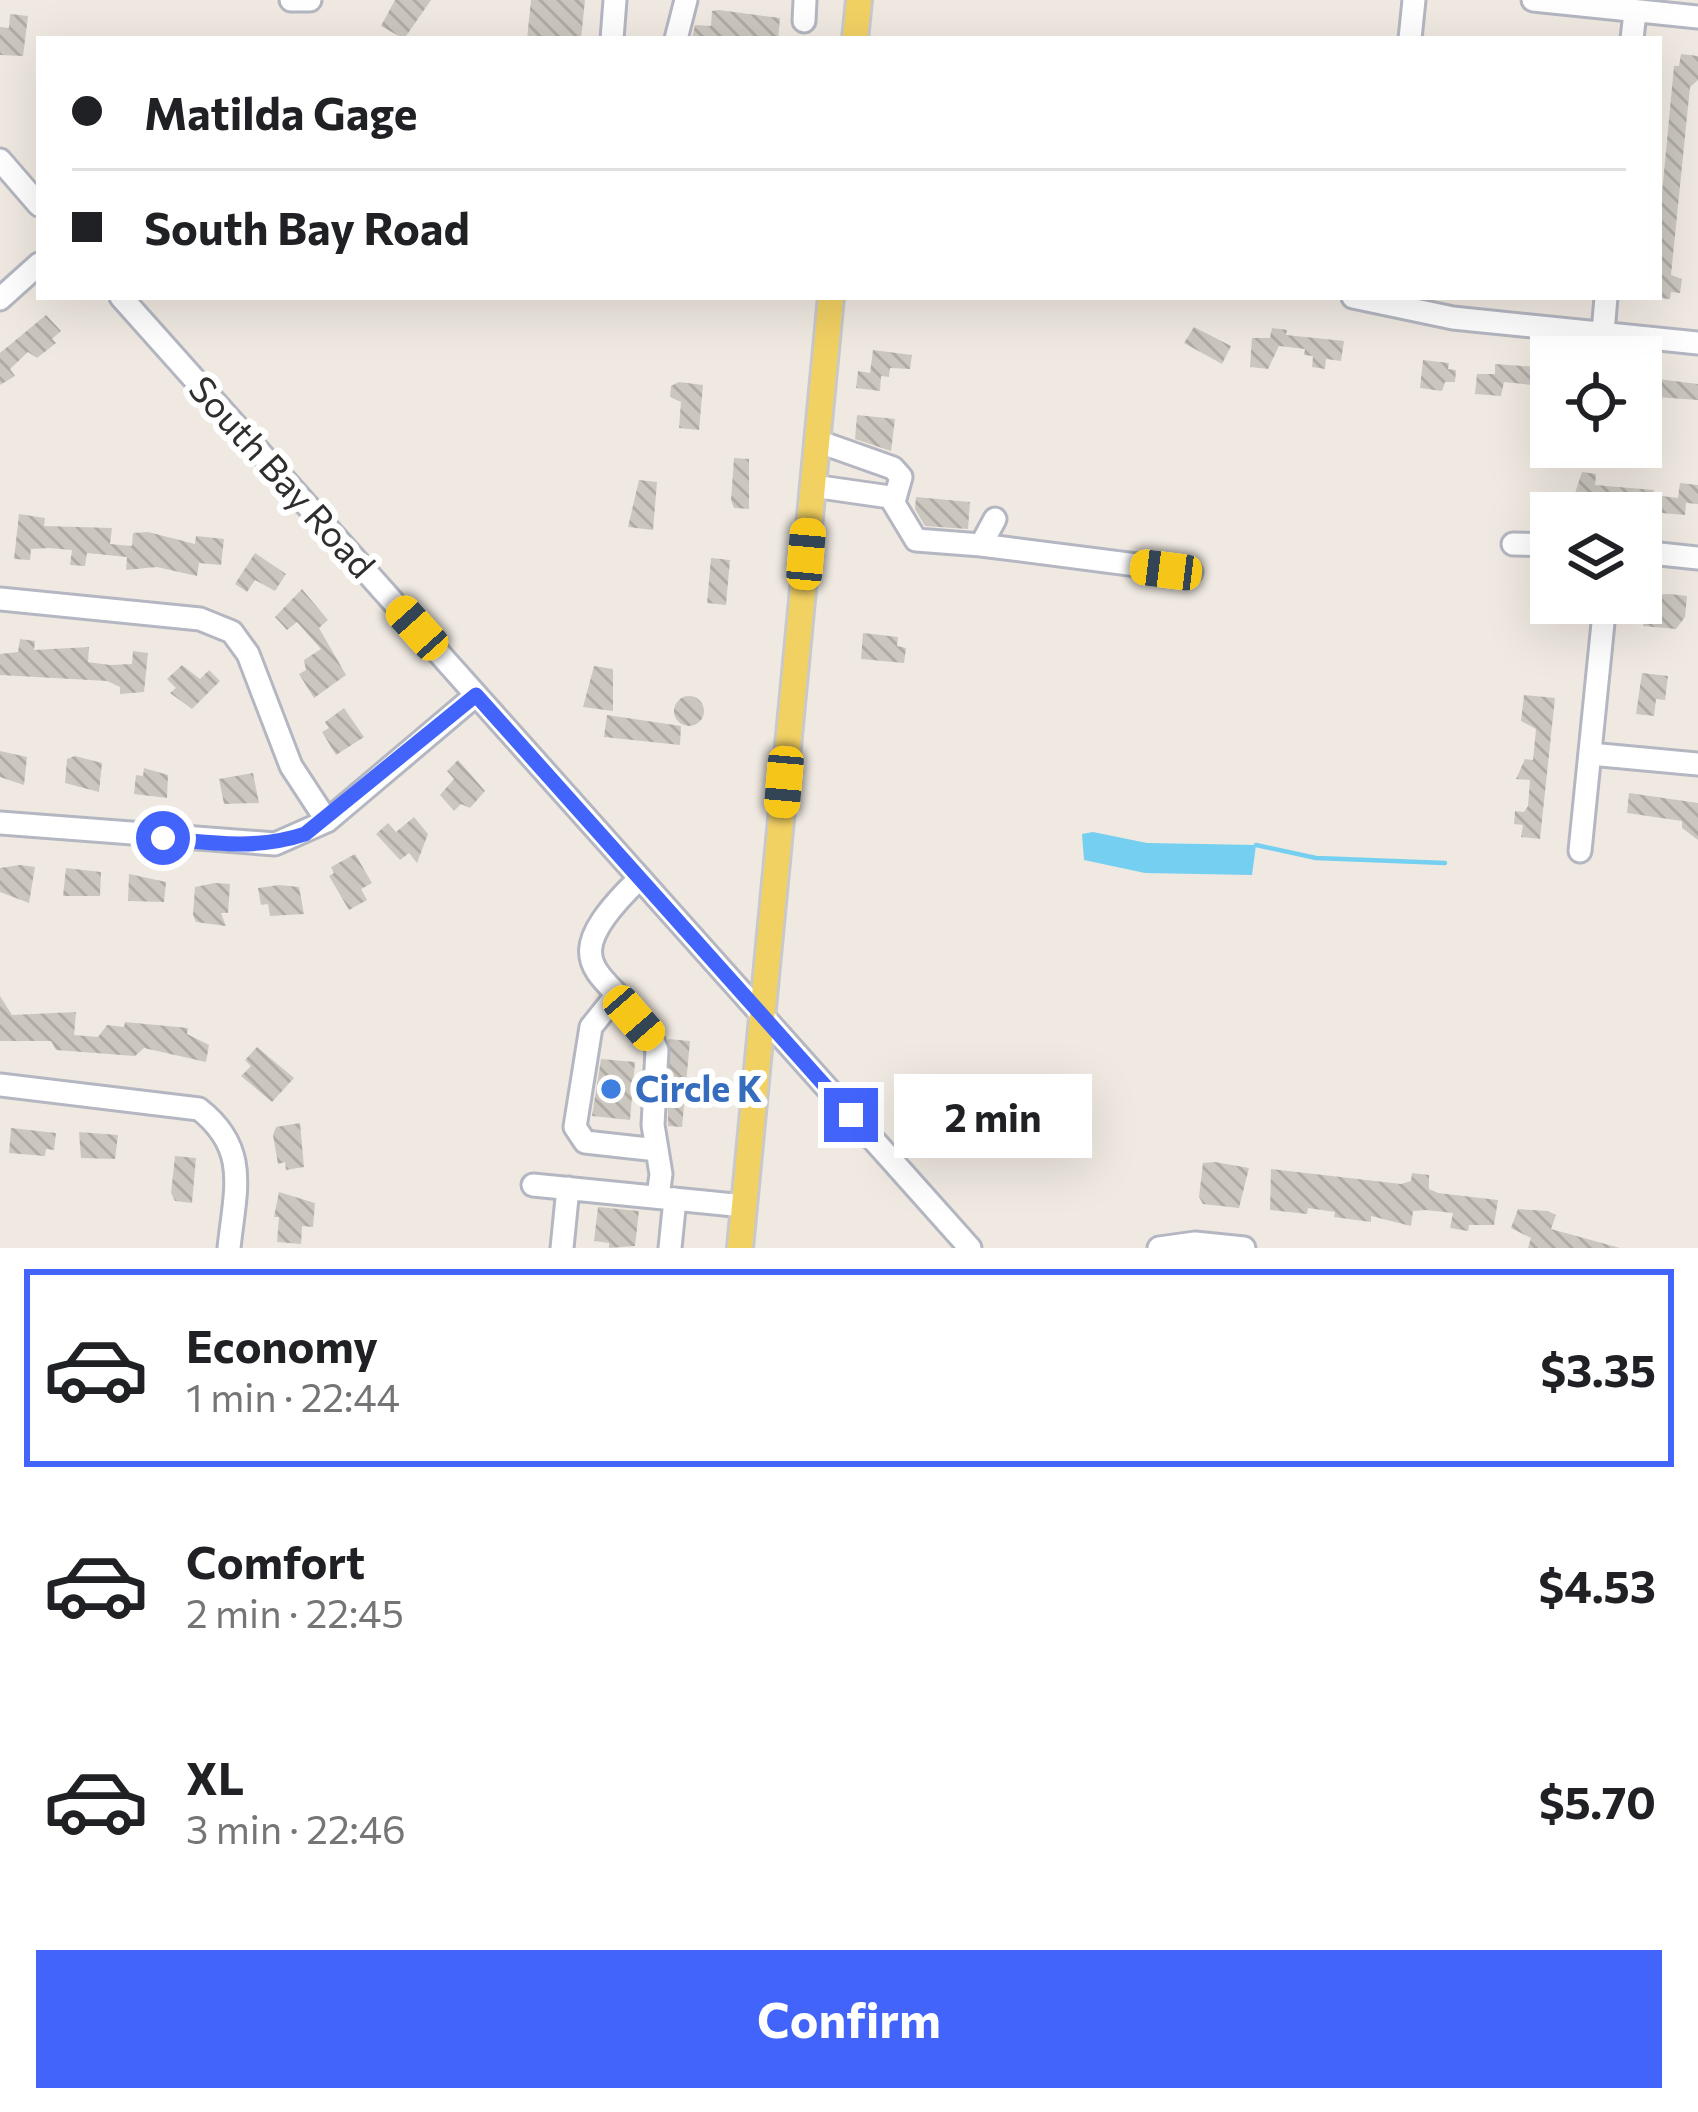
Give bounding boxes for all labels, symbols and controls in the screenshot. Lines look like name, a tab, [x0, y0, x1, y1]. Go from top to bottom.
text: Matilda Gage	[144, 84, 418, 139]
text: South Bay Road	[144, 199, 470, 254]
map controls	[1530, 336, 1662, 624]
button: locate	[1530, 336, 1662, 468]
street label: South Bay Road	[181, 366, 386, 586]
button: layers	[1530, 492, 1662, 624]
car	[785, 517, 827, 591]
car	[1128, 548, 1204, 592]
car	[380, 589, 454, 667]
car	[763, 745, 805, 819]
route start	[136, 811, 190, 865]
car	[597, 979, 671, 1057]
place label: Circle K	[635, 1065, 762, 1109]
callout: 2 min	[893, 1073, 1091, 1157]
marker: Circle K	[598, 1076, 624, 1102]
route end	[824, 1088, 878, 1142]
text: 2 min	[944, 1092, 1042, 1140]
icon: car	[42, 1314, 150, 1422]
text: Economy	[186, 1317, 378, 1372]
text: $3.35	[1540, 1341, 1656, 1396]
text: 1 min · 22:44	[186, 1372, 400, 1420]
icon: car	[42, 1530, 150, 1638]
text: Comfort	[186, 1533, 365, 1588]
text: $4.53	[1538, 1557, 1656, 1612]
text: 2 min · 22:45	[186, 1588, 404, 1636]
icon: car	[42, 1746, 150, 1854]
text: XL	[186, 1749, 244, 1804]
text: $5.70	[1539, 1773, 1656, 1828]
text: 3 min · 22:46	[186, 1804, 406, 1852]
button: Confirm	[36, 1950, 1662, 2088]

